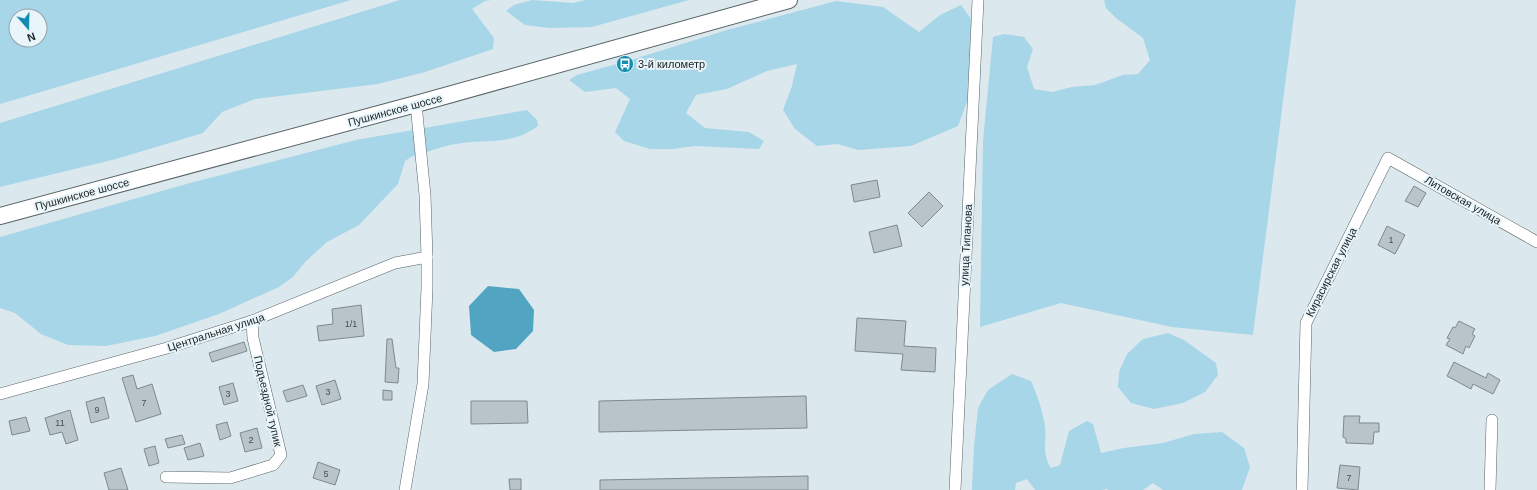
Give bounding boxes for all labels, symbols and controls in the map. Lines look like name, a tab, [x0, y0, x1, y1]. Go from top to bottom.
north arrow	[8, 8, 48, 48]
text: N	[26, 30, 37, 44]
bus stop icon: 3-й километр	[615, 54, 635, 74]
place label: 3-й километр	[638, 58, 705, 70]
street label: Пушкинское шоссе	[347, 92, 443, 128]
street label: Литовская улица	[1423, 173, 1504, 227]
street label: Пушкинское шоссе	[34, 176, 130, 212]
street label: улица Типанова	[958, 203, 974, 286]
street label: Кирасирская улица	[1303, 225, 1359, 319]
house number: 1	[1388, 235, 1394, 245]
street label: Центральная улица	[166, 310, 267, 353]
house number: 1/1	[345, 319, 357, 329]
street label: Подъездной тупик	[252, 354, 284, 448]
house number: 3	[325, 387, 331, 397]
house number: 3	[225, 389, 231, 399]
house number: 7	[141, 398, 147, 408]
house number: 9	[94, 405, 100, 415]
house number: 11	[55, 418, 65, 428]
house number: 2	[248, 435, 254, 445]
house number: 5	[323, 469, 329, 479]
house number: 7	[1346, 473, 1352, 483]

